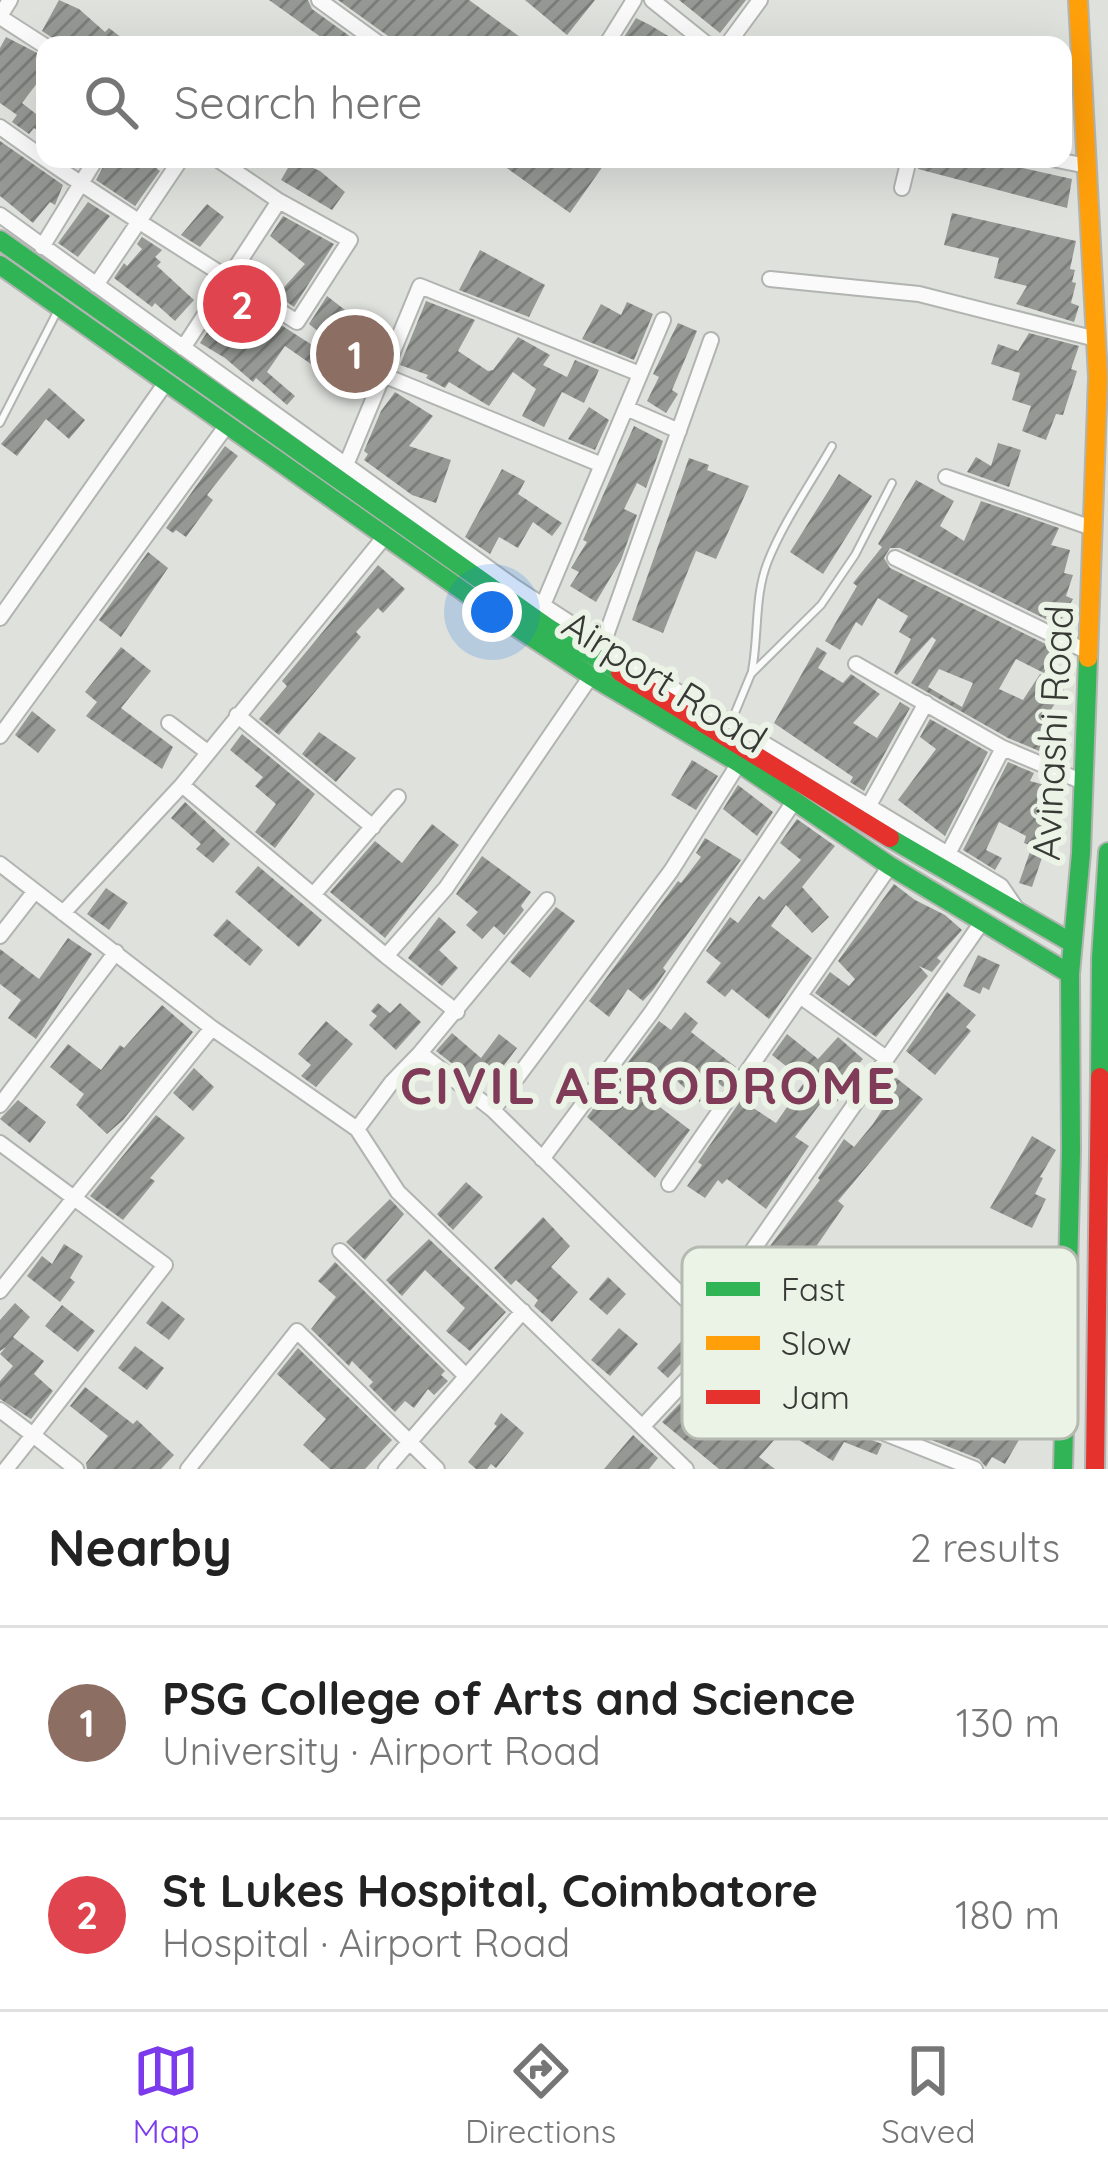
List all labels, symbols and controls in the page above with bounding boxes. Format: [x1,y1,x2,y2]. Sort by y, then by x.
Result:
search box [36,36,1072,168]
icon: search [78,69,144,135]
text: Search here [174,74,422,130]
pin: 2 [203,259,281,349]
pin: 1 [316,309,394,399]
your location [462,582,522,642]
street label: Airport Road [554,599,776,763]
street label: Avinashi Road [1021,604,1083,862]
district label: CIVIL AERODROME [400,1053,898,1117]
legend [682,1247,1078,1439]
text: Fast [781,1268,846,1309]
text: Slow [781,1322,852,1363]
text: Jam [781,1376,850,1417]
text: Nearby [48,1515,232,1579]
text: 2 results [910,1523,1060,1572]
text: PSG College of Arts and Science [162,1670,856,1726]
text: 1 [79,1698,95,1747]
text: 130 m [956,1698,1060,1747]
text: University · Airport Road [162,1726,601,1775]
text: St Lukes Hospital, Coimbatore [162,1862,818,1918]
text: 2 [76,1890,98,1939]
text: 180 m [955,1890,1060,1939]
text: Hospital · Airport Road [162,1918,570,1967]
tab: Map [133,2038,200,2151]
tab: Directions [465,2038,616,2151]
tab: Saved [881,2038,975,2151]

